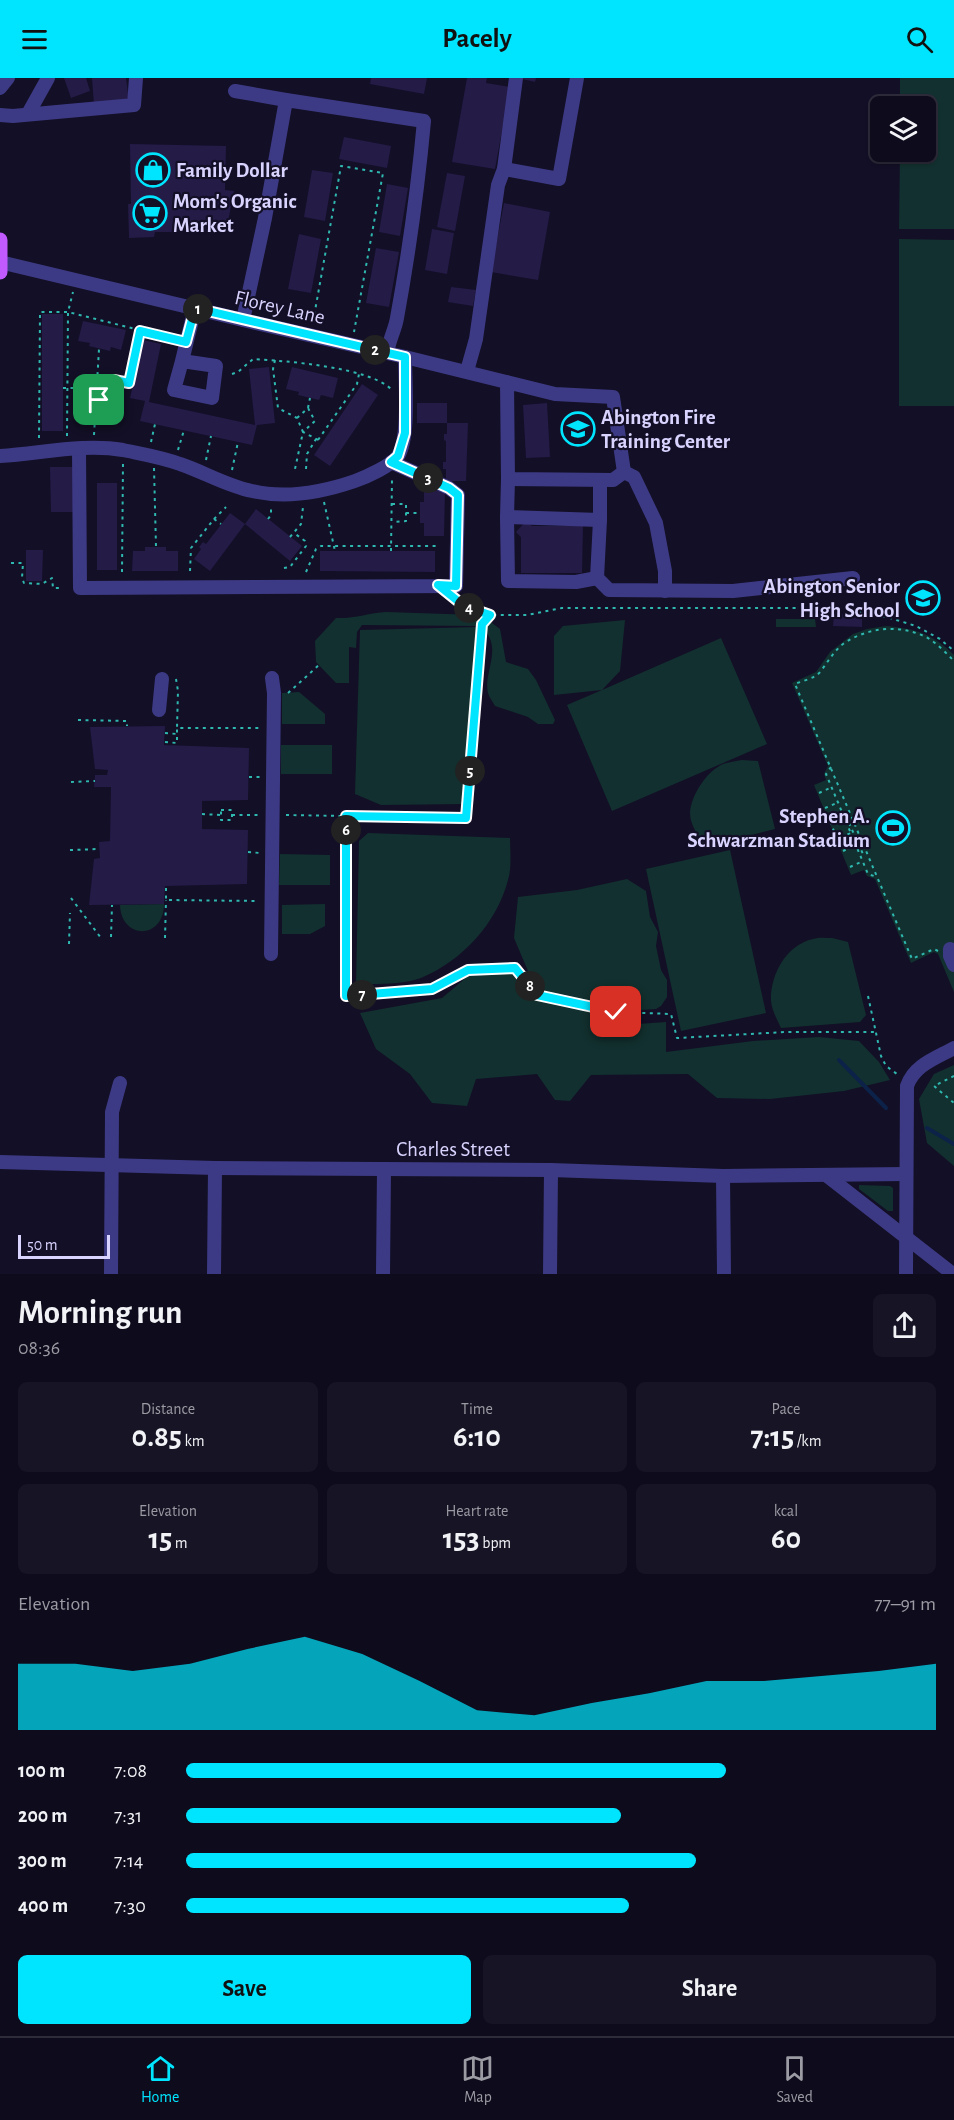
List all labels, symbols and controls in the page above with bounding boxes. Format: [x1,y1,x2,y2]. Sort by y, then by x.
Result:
icon: menu [18,23,51,56]
icon: search [903,23,936,56]
text: Pacely [442,25,512,52]
map controls [870,96,936,162]
button: layers [870,96,936,162]
shop icon: Family Dollar [135,152,171,188]
place label: Family Dollar [176,160,289,181]
place label: Mom's Organic Market [173,191,296,236]
supermarket icon: Mom's Organic Market [132,195,168,231]
street label: Florey Lane [233,287,327,328]
pin: 1 [183,294,213,324]
text: 1 [195,301,201,317]
pin: 2 [360,335,390,365]
text: 2 [371,342,379,358]
pin [73,374,124,425]
icon: arrive [82,383,115,416]
place label: Abington Fire Training Center [601,407,731,452]
school or university icon: Abington Fire Training Center [560,411,596,447]
pin: 3 [413,463,443,493]
text: 3 [425,470,431,486]
place label: Abington Senior High School [763,576,901,621]
school or university icon: Abington Senior High School [905,580,941,616]
pin: 4 [454,593,484,623]
text: 4 [465,600,473,616]
pin: 5 [455,756,485,786]
text: 5 [467,763,473,779]
place label: Stephen A. Schwarzman Stadium [687,806,870,851]
sports icon: Stephen A. Schwarzman Stadium [875,810,911,846]
pin: 6 [331,815,361,845]
text: 6 [342,822,350,838]
pin: 8 [515,971,545,1001]
text: 8 [526,978,534,994]
pin: 7 [347,980,377,1010]
pin [590,986,641,1037]
text: 7 [359,987,365,1003]
icon: check [599,995,632,1028]
street label: Charles Street [396,1139,510,1160]
scale bar [18,1232,110,1260]
text: 50 m [27,1237,58,1253]
button: share [873,1294,936,1357]
text: Morning run [18,1297,182,1330]
text: 08:36 [18,1338,60,1358]
text: Distance [141,1401,195,1417]
text: Time [461,1401,493,1417]
text: Pace [772,1401,800,1417]
text: 0.85 [132,1422,182,1452]
text: 6:10 [453,1422,501,1452]
text: 7:15 [751,1422,794,1452]
text: km [182,1433,205,1449]
text: /km [794,1433,821,1449]
text: Elevation [139,1503,197,1519]
text: Heart rate [446,1503,508,1519]
text: kcal [774,1503,798,1519]
text: 15 [148,1524,172,1554]
text: 153 [443,1524,480,1554]
text: 60 [771,1524,801,1554]
text: m [172,1535,188,1551]
text: bpm [480,1535,511,1551]
text: Elevation [18,1594,90,1614]
text: 77–91 m [874,1594,936,1614]
text: 100 m [18,1761,65,1781]
text: 7:08 [114,1761,147,1781]
text: 200 m [18,1806,67,1826]
text: 7:31 [114,1806,142,1826]
text: 300 m [18,1851,67,1871]
text: 7:14 [114,1851,143,1871]
text: 400 m [18,1896,68,1916]
text: 7:30 [114,1896,146,1916]
button: Save [18,1955,471,2024]
button: Share [483,1955,936,2024]
tab: Home [141,2052,179,2107]
tab: Map [461,2052,494,2107]
tab: Saved [776,2052,813,2107]

